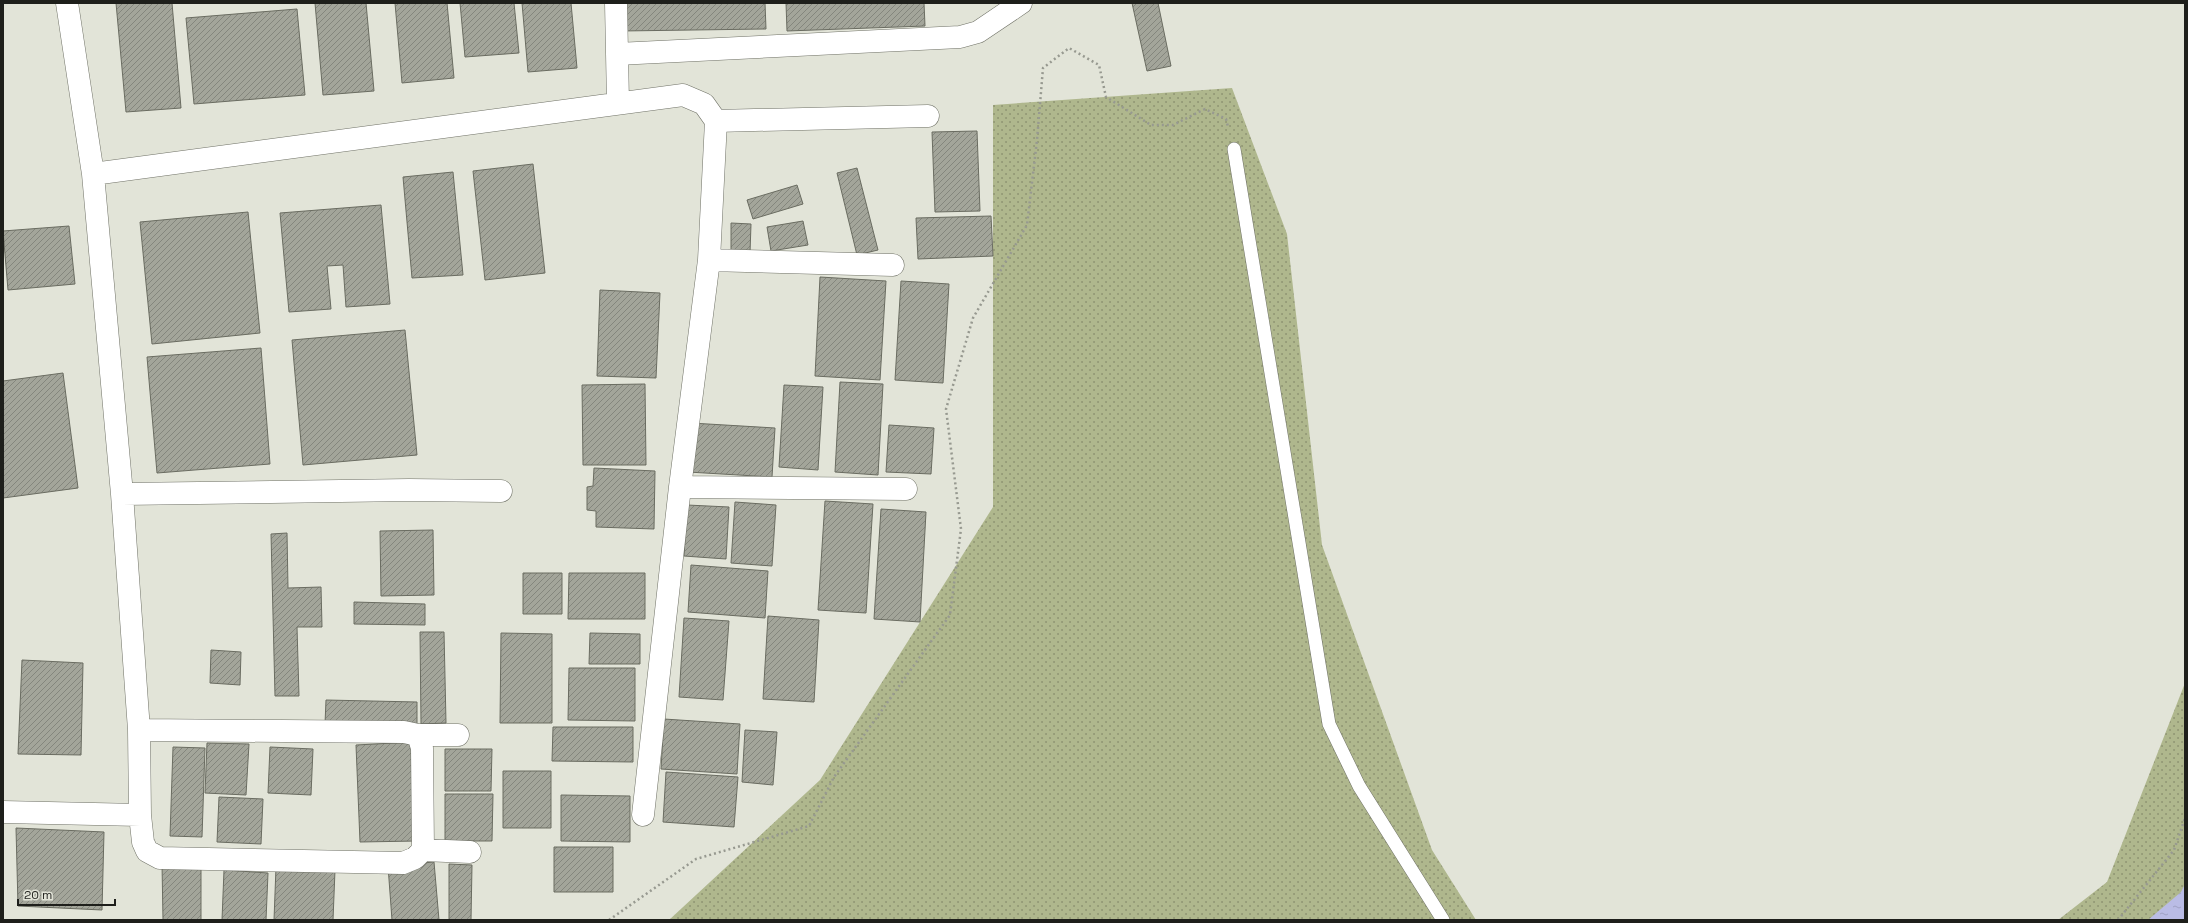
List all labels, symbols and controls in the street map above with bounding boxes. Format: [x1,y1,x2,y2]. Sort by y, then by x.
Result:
scale bar [18,881,115,907]
text: 20 m [24,887,52,903]

